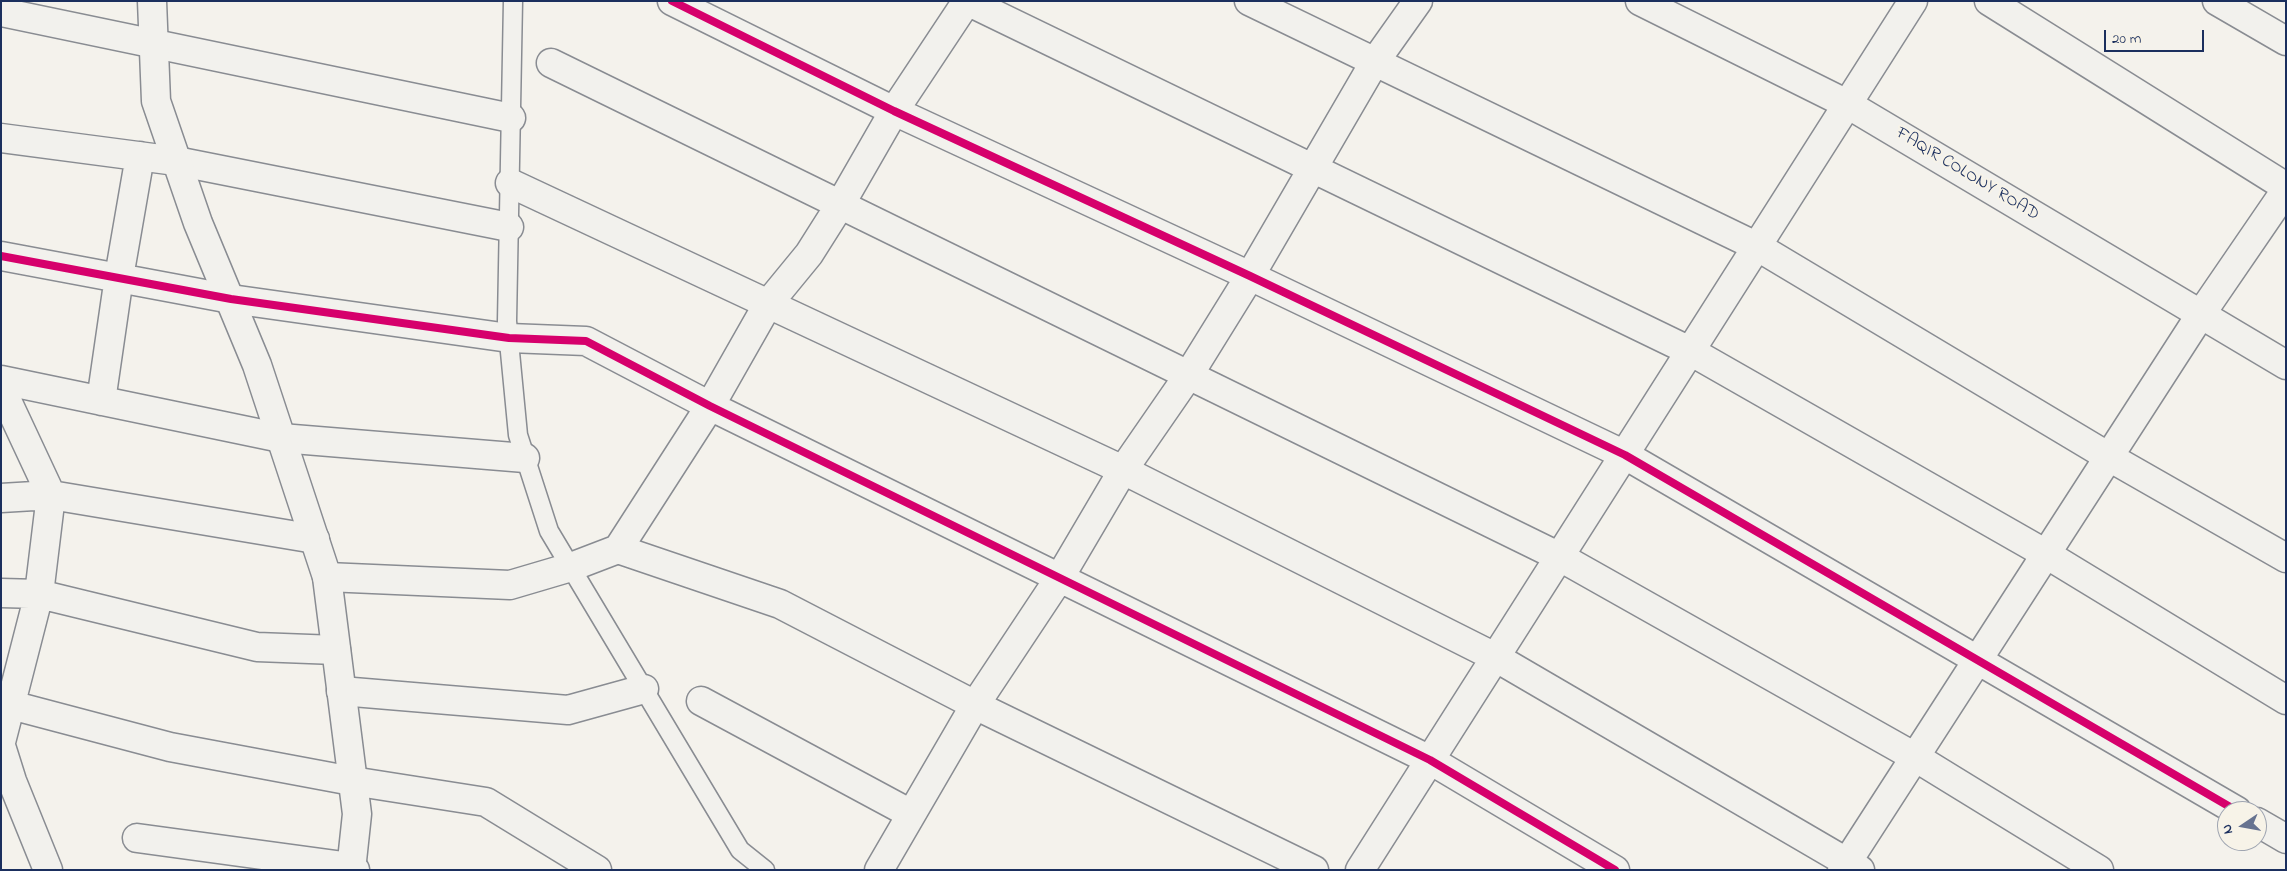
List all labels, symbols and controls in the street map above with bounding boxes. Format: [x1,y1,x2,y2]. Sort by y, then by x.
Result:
scale bar [2107,20,2207,52]
text: 20 m [2112,28,2141,50]
street label: FAQIR COLONY ROAD [1891,124,2043,226]
north arrow [2217,801,2267,851]
text: N [2217,822,2239,836]

